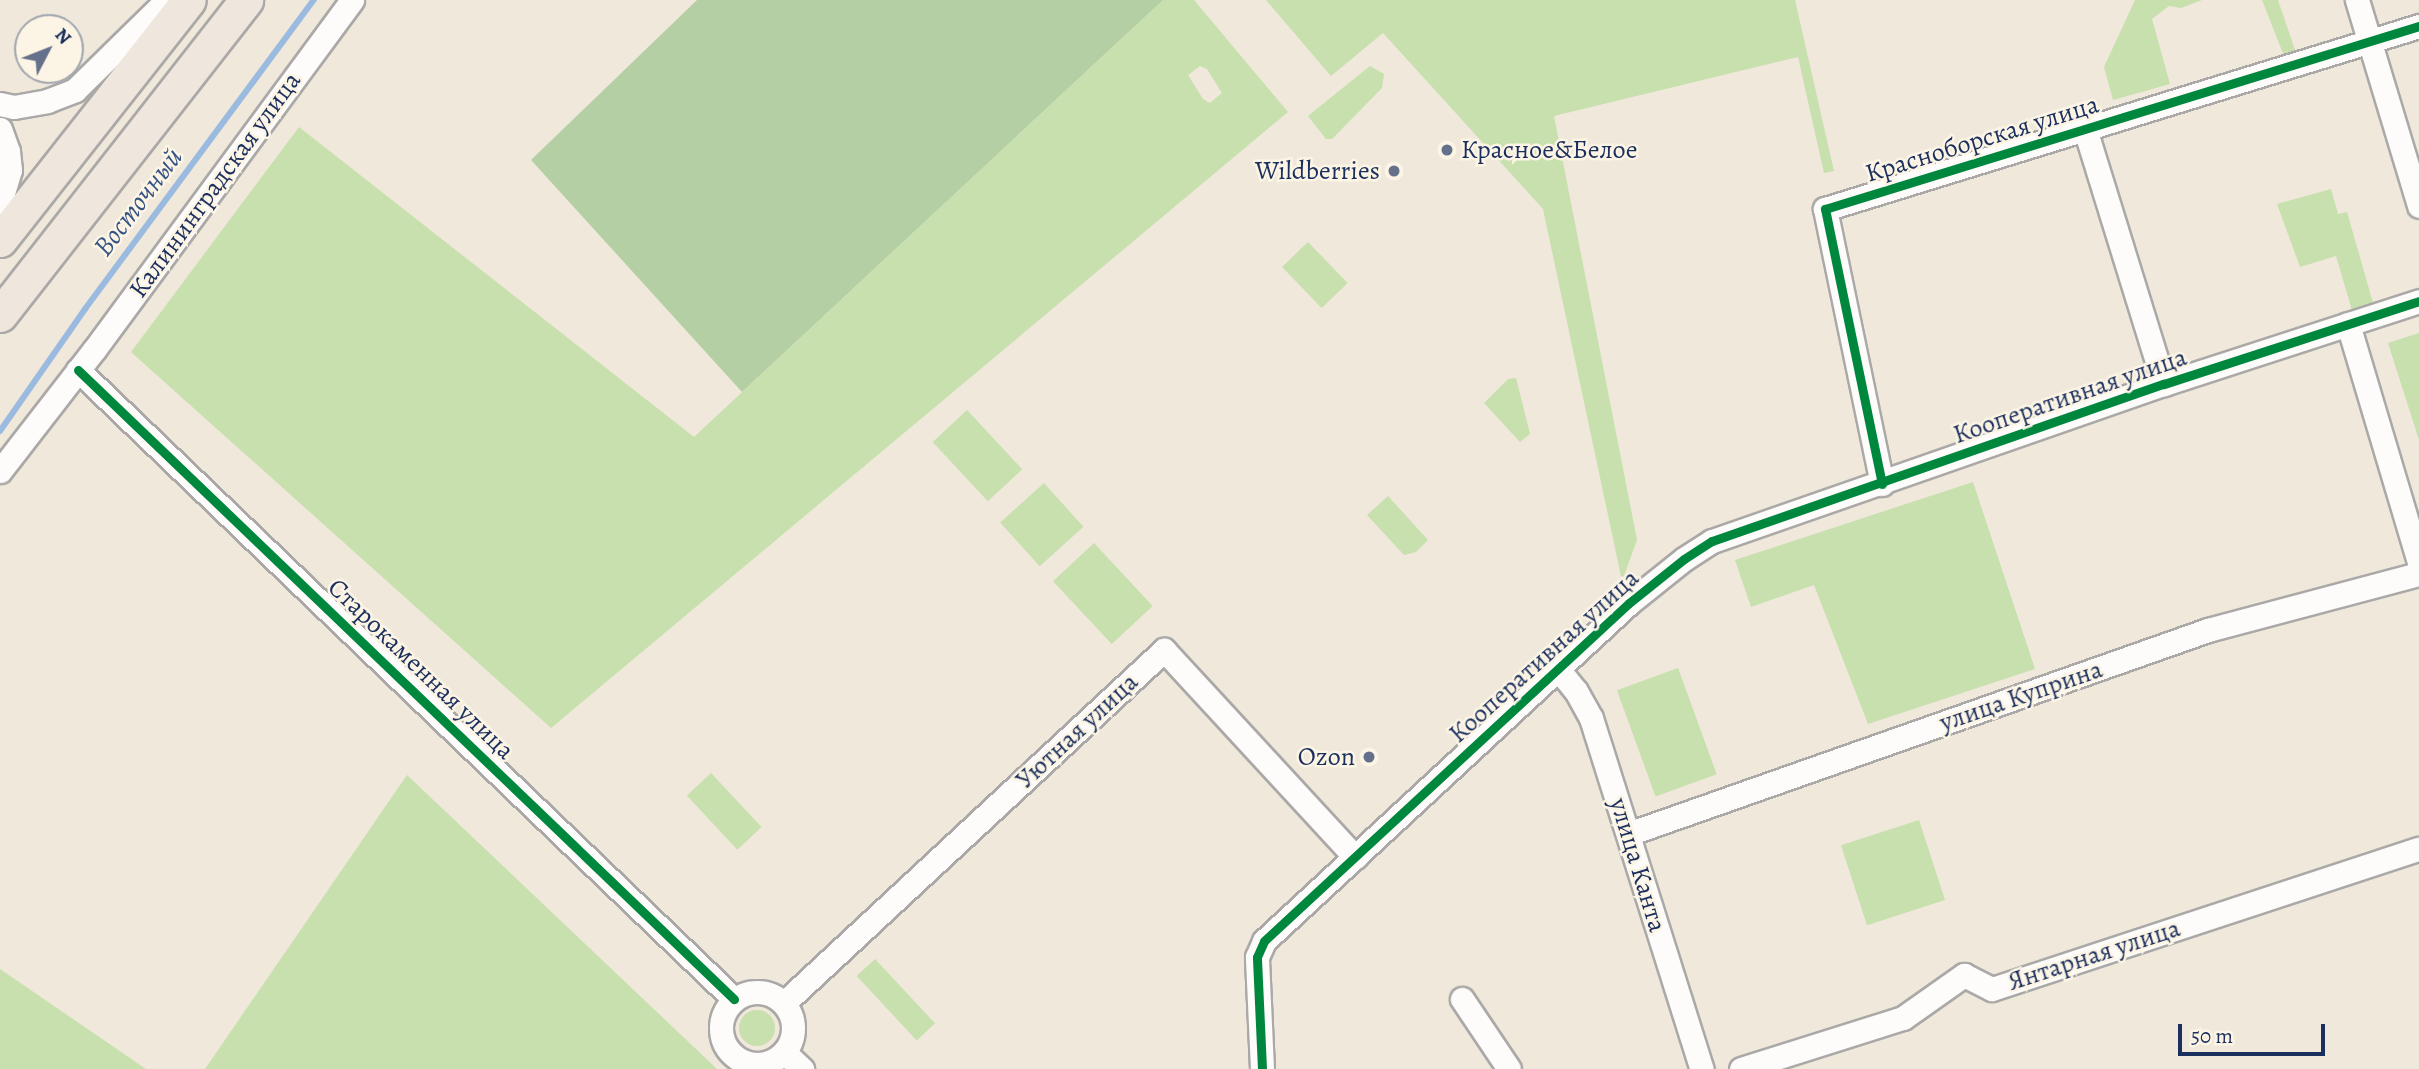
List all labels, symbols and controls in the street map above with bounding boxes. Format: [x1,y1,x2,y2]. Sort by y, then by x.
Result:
north arrow [14,14,84,84]
text: N [49,22,77,50]
street label: Калининградская улица [123,66,307,304]
street label: Красноборская улица [1862,89,2102,189]
place label: Красное&Белое [1461,134,1638,166]
water label: Восточный [86,141,190,263]
marker: Красное&Белое [1439,142,1455,158]
place label: Wildberries [1255,155,1380,187]
marker: Wildberries [1386,163,1402,179]
street label: Кооперативная улица [1949,341,2191,451]
street label: Кооперативная улица [1443,563,1645,749]
street label: Старокаменная улица [321,572,521,766]
street label: улица Куприна [1936,654,2106,738]
street label: Уютная улица [1009,666,1145,796]
place label: Ozon [1298,741,1355,773]
marker: Ozon [1361,749,1377,765]
street label: улица Канта [1603,794,1673,936]
street label: Янтарная улица [2004,912,2184,998]
scale bar [2181,1010,2328,1054]
text: 50 m [2191,1022,2233,1050]

